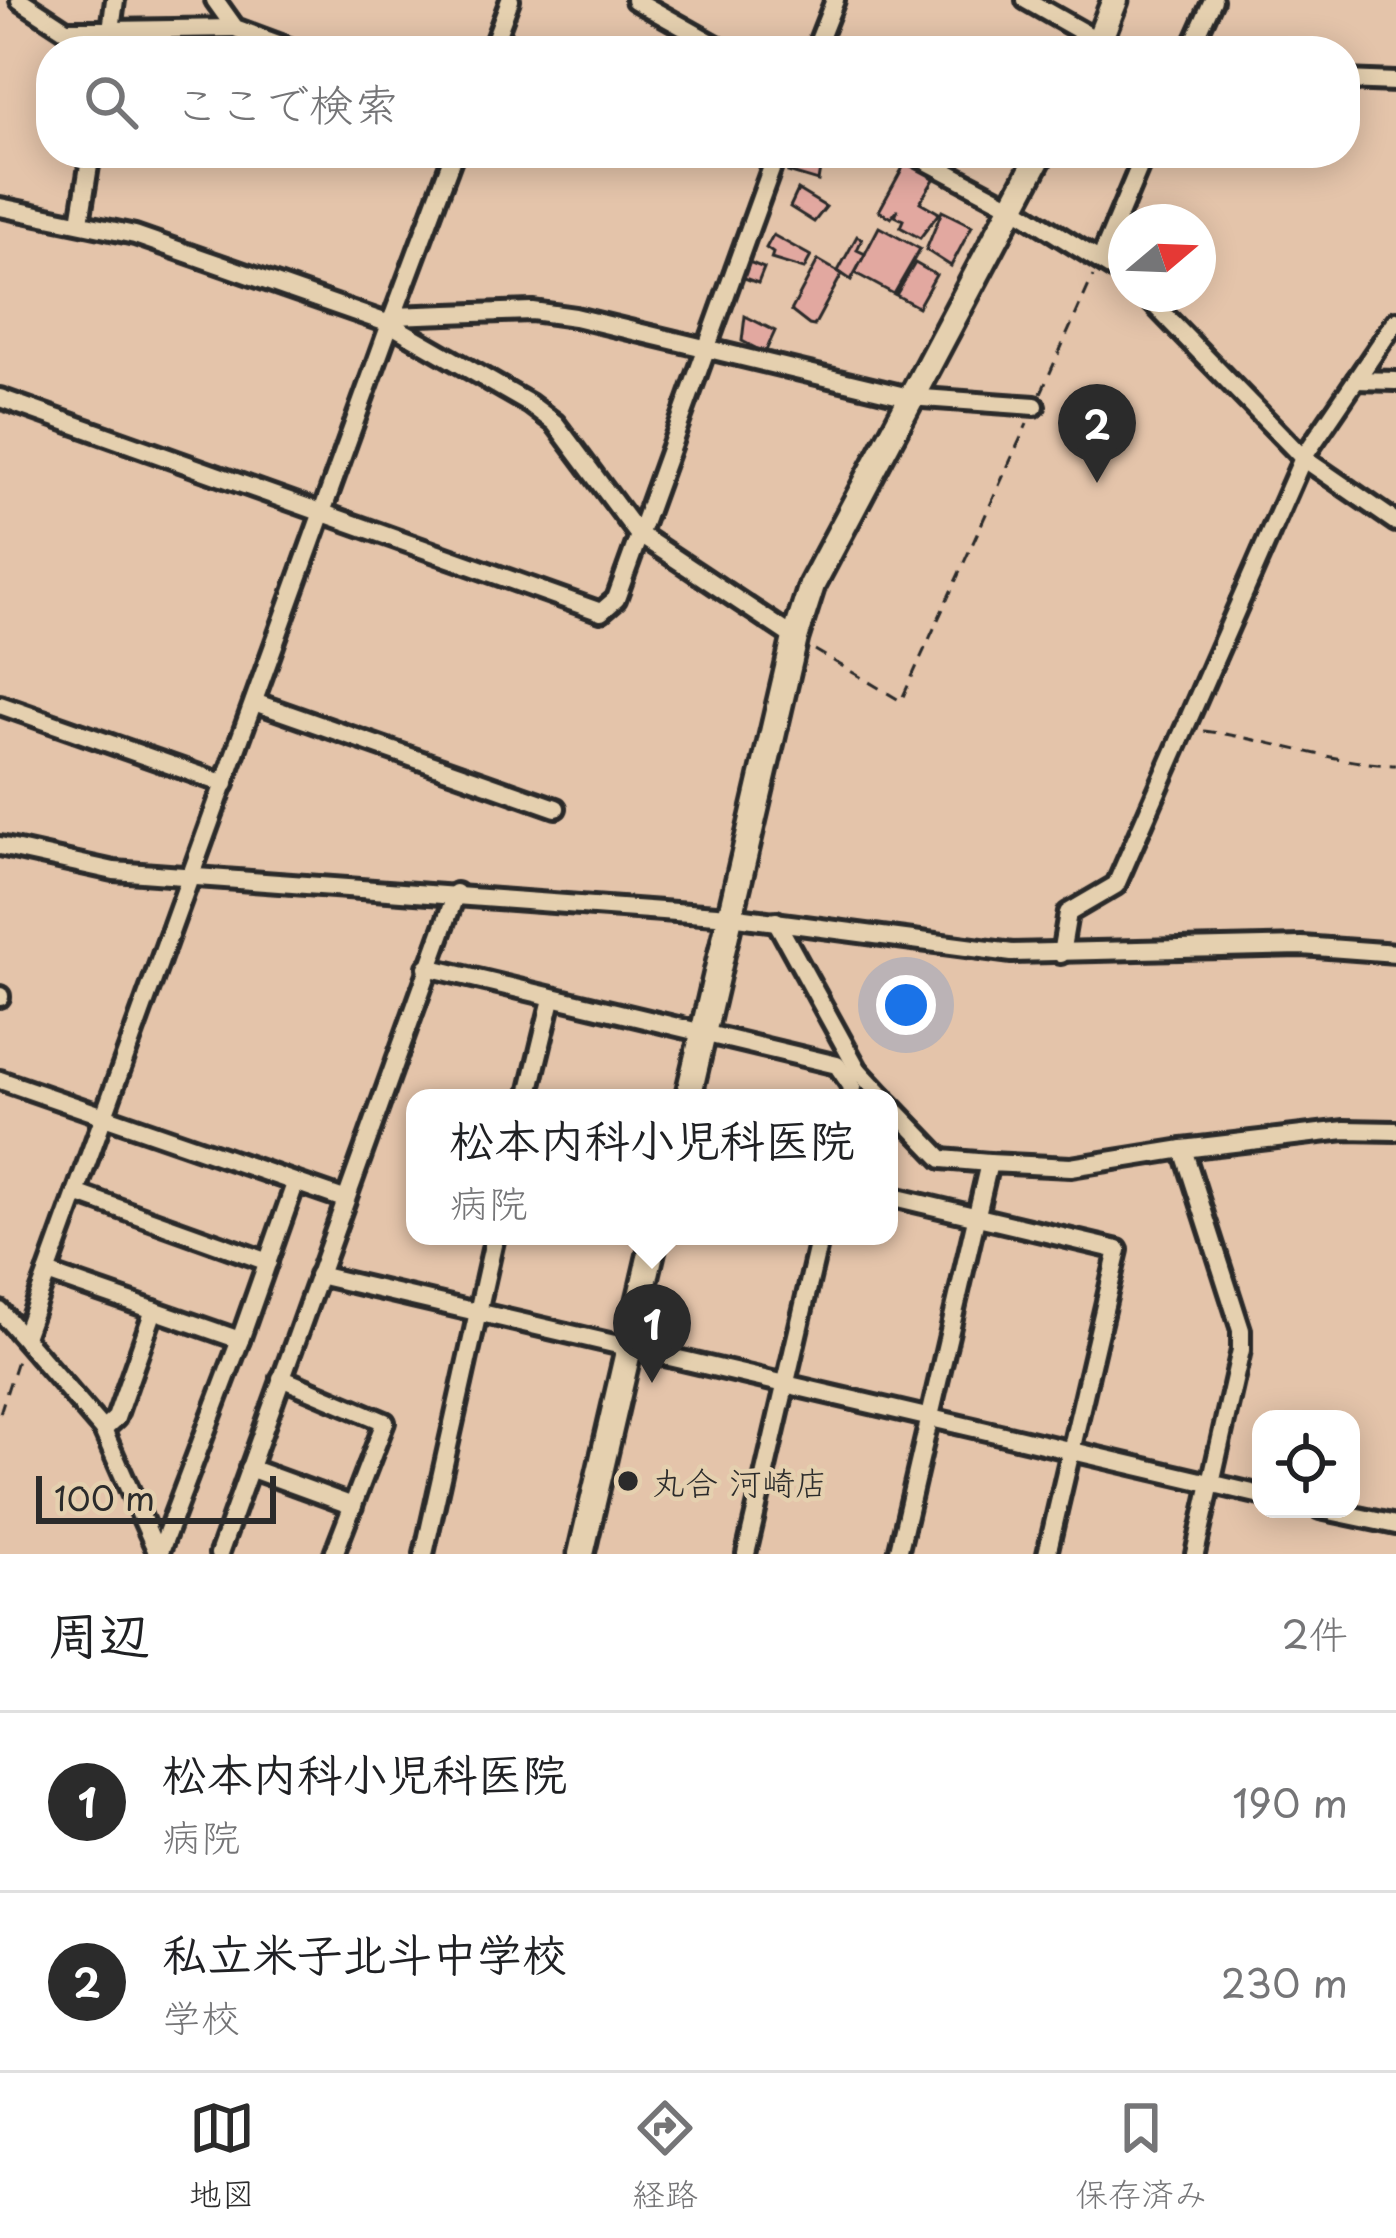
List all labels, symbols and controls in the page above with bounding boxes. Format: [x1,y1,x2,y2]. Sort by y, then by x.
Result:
search box [36,36,1360,168]
text: ここで検索 [174,68,399,136]
icon: search [78,69,144,135]
north arrow [1108,204,1216,312]
pin: 2 [1058,384,1136,483]
your location [876,975,936,1035]
popup [406,1089,898,1245]
text: 松本内科小児科医院 [449,1104,855,1172]
text: 病院 [449,1172,528,1231]
pin: 1 [613,1284,691,1383]
map controls [1252,1410,1360,1518]
button: locate [1252,1410,1360,1518]
place label: 丸合 河崎店 [652,1456,828,1506]
marker: 丸合 河崎店 [615,1468,641,1494]
scale bar [36,1470,276,1523]
text: 100 m [54,1472,155,1522]
text: 周辺 [48,1594,150,1671]
text: 2件 [1281,1603,1348,1662]
text: 松本内科小児科医院 [162,1738,567,1806]
text: 1 [78,1772,96,1831]
text: 190 m [1232,1772,1348,1831]
text: 病院 [162,1806,240,1865]
text: 私立米子北斗中学校 [162,1918,567,1986]
text: 2 [73,1952,101,2011]
text: 230 m [1221,1952,1348,2011]
text: 学校 [162,1986,240,2045]
tab: 地図 [189,2095,255,2217]
tab: 経路 [632,2095,698,2217]
tab: 保存済み [1075,2095,1207,2217]

